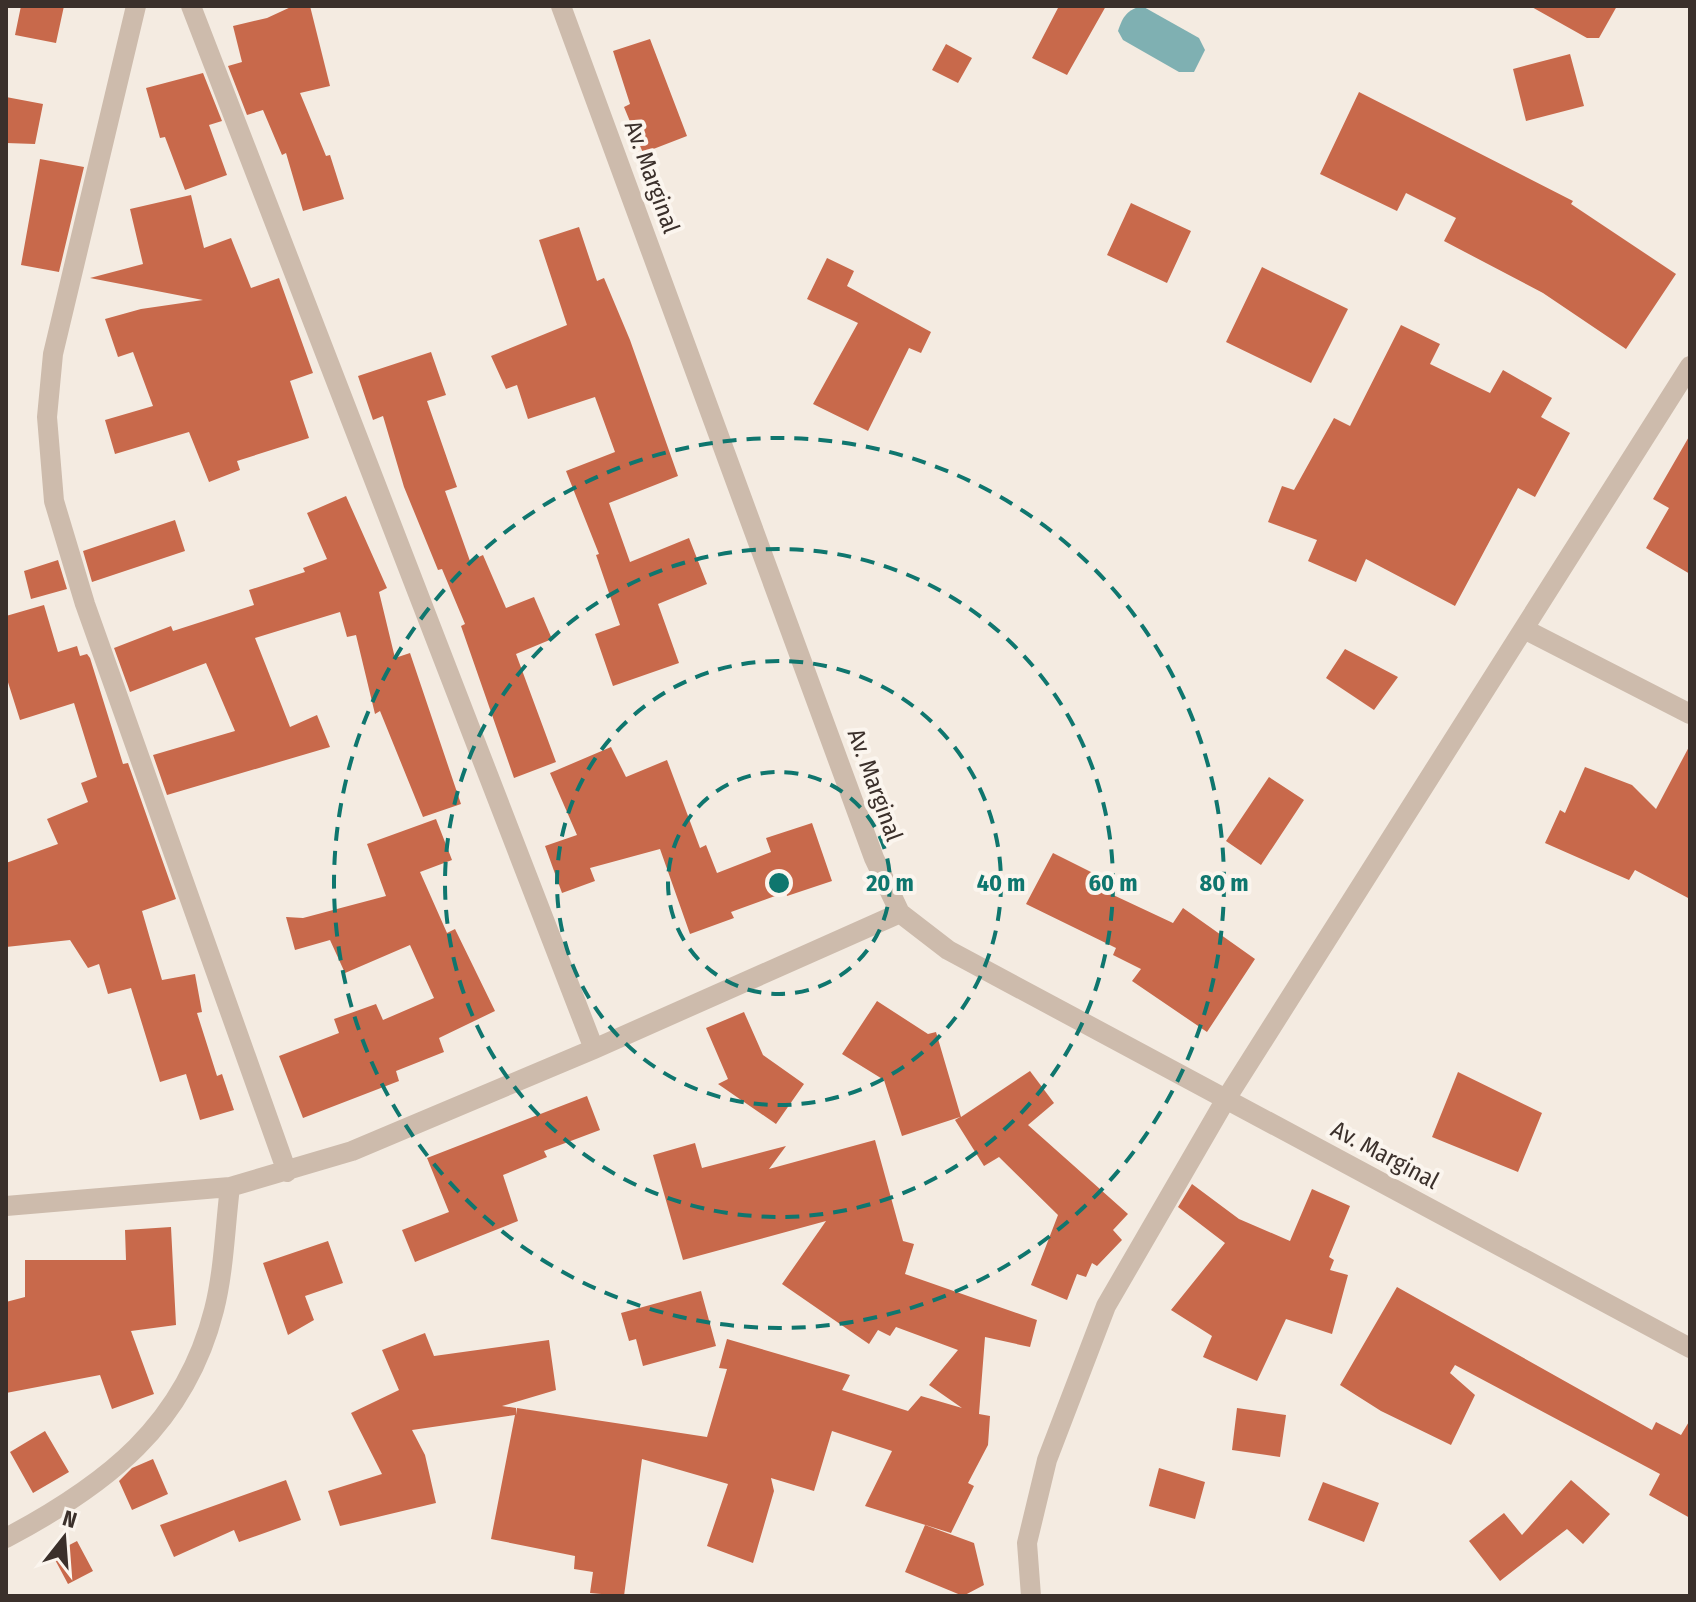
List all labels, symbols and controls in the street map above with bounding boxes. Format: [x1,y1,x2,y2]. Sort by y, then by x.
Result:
street label: Av. Marginal [619,117,685,237]
street label: Av. Marginal [842,725,908,845]
centre of rings [765,869,793,897]
text: 20 m [865,869,914,897]
text: 40 m [977,869,1025,897]
text: 60 m [1089,869,1137,897]
text: 80 m [1199,869,1249,897]
street label: Av. Marginal [1326,1115,1444,1195]
north arrow [24,1498,104,1578]
text: N [59,1505,80,1534]

